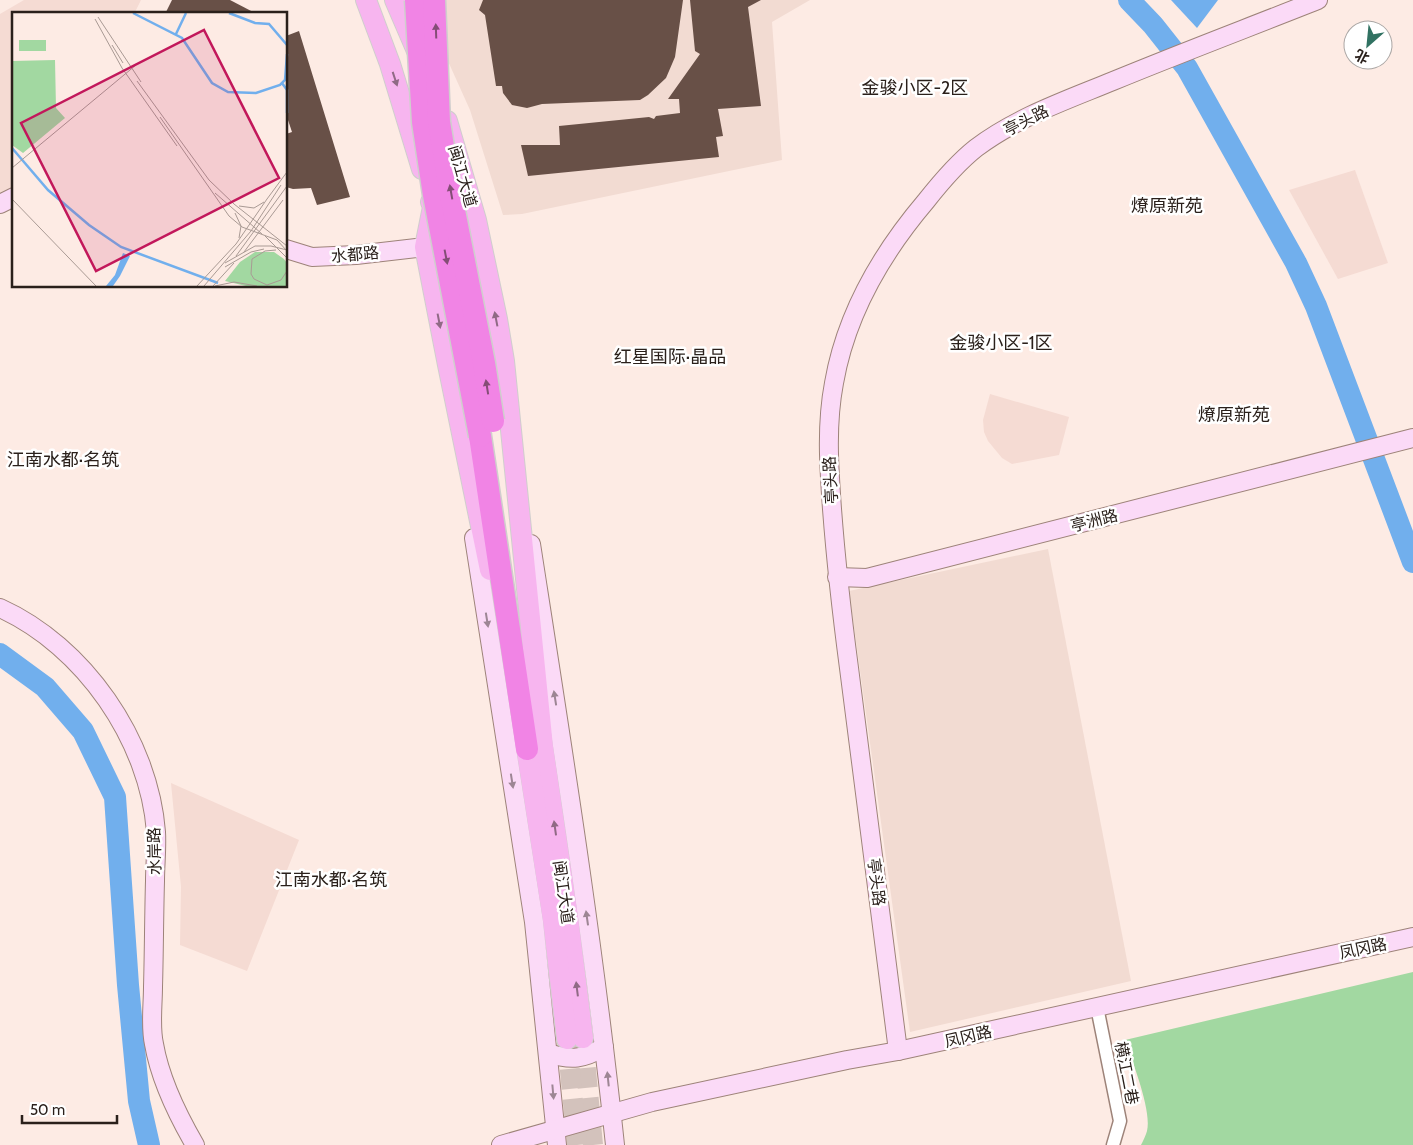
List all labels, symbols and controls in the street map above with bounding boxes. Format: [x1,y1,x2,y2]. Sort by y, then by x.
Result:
inset map [12,12,288,288]
north arrow [1343,20,1393,70]
one-way arrow [431,23,439,39]
text: 北 [1352,45,1372,68]
one-way arrow [391,71,399,86]
district label: 金骏小区-2区 [862,77,968,99]
street label: 亭头路 [1001,101,1052,140]
street label: 闽江大道 [445,143,480,210]
one-way arrow [447,184,455,200]
district label: 燎原新苑 [1131,195,1203,217]
street label: 水都路 [330,243,380,266]
one-way arrow [442,249,450,264]
one-way arrow [492,310,500,326]
one-way arrow [436,314,444,330]
district label: 金骏小区-1区 [949,332,1053,354]
district label: 红星国际·晶品 [614,346,726,368]
one-way arrow [483,378,491,394]
district label: 燎原新苑 [1198,404,1270,426]
district label: 江南水都·名筑 [7,449,119,471]
street label: 亭头路 [820,456,841,504]
street label: 亭洲路 [1069,505,1120,536]
one-way arrow [484,613,492,629]
one-way arrow [550,690,558,706]
one-way arrow [508,773,516,789]
one-way arrow [550,820,558,836]
street label: 水岸路 [145,827,164,875]
street label: 亭头路 [864,857,889,907]
street label: 闽江大道 [550,859,577,925]
district label: 江南水都·名筑 [275,869,387,891]
one-way arrow [583,910,591,926]
street label: 凤冈路 [1338,934,1389,963]
one-way arrow [573,981,581,997]
street label: 凤冈路 [943,1022,994,1051]
street label: 横江二巷 [1111,1040,1142,1106]
one-way arrow [604,1071,612,1087]
one-way arrow [549,1084,557,1100]
scale bar [22,1092,118,1124]
text: 50 m [30,1101,65,1119]

